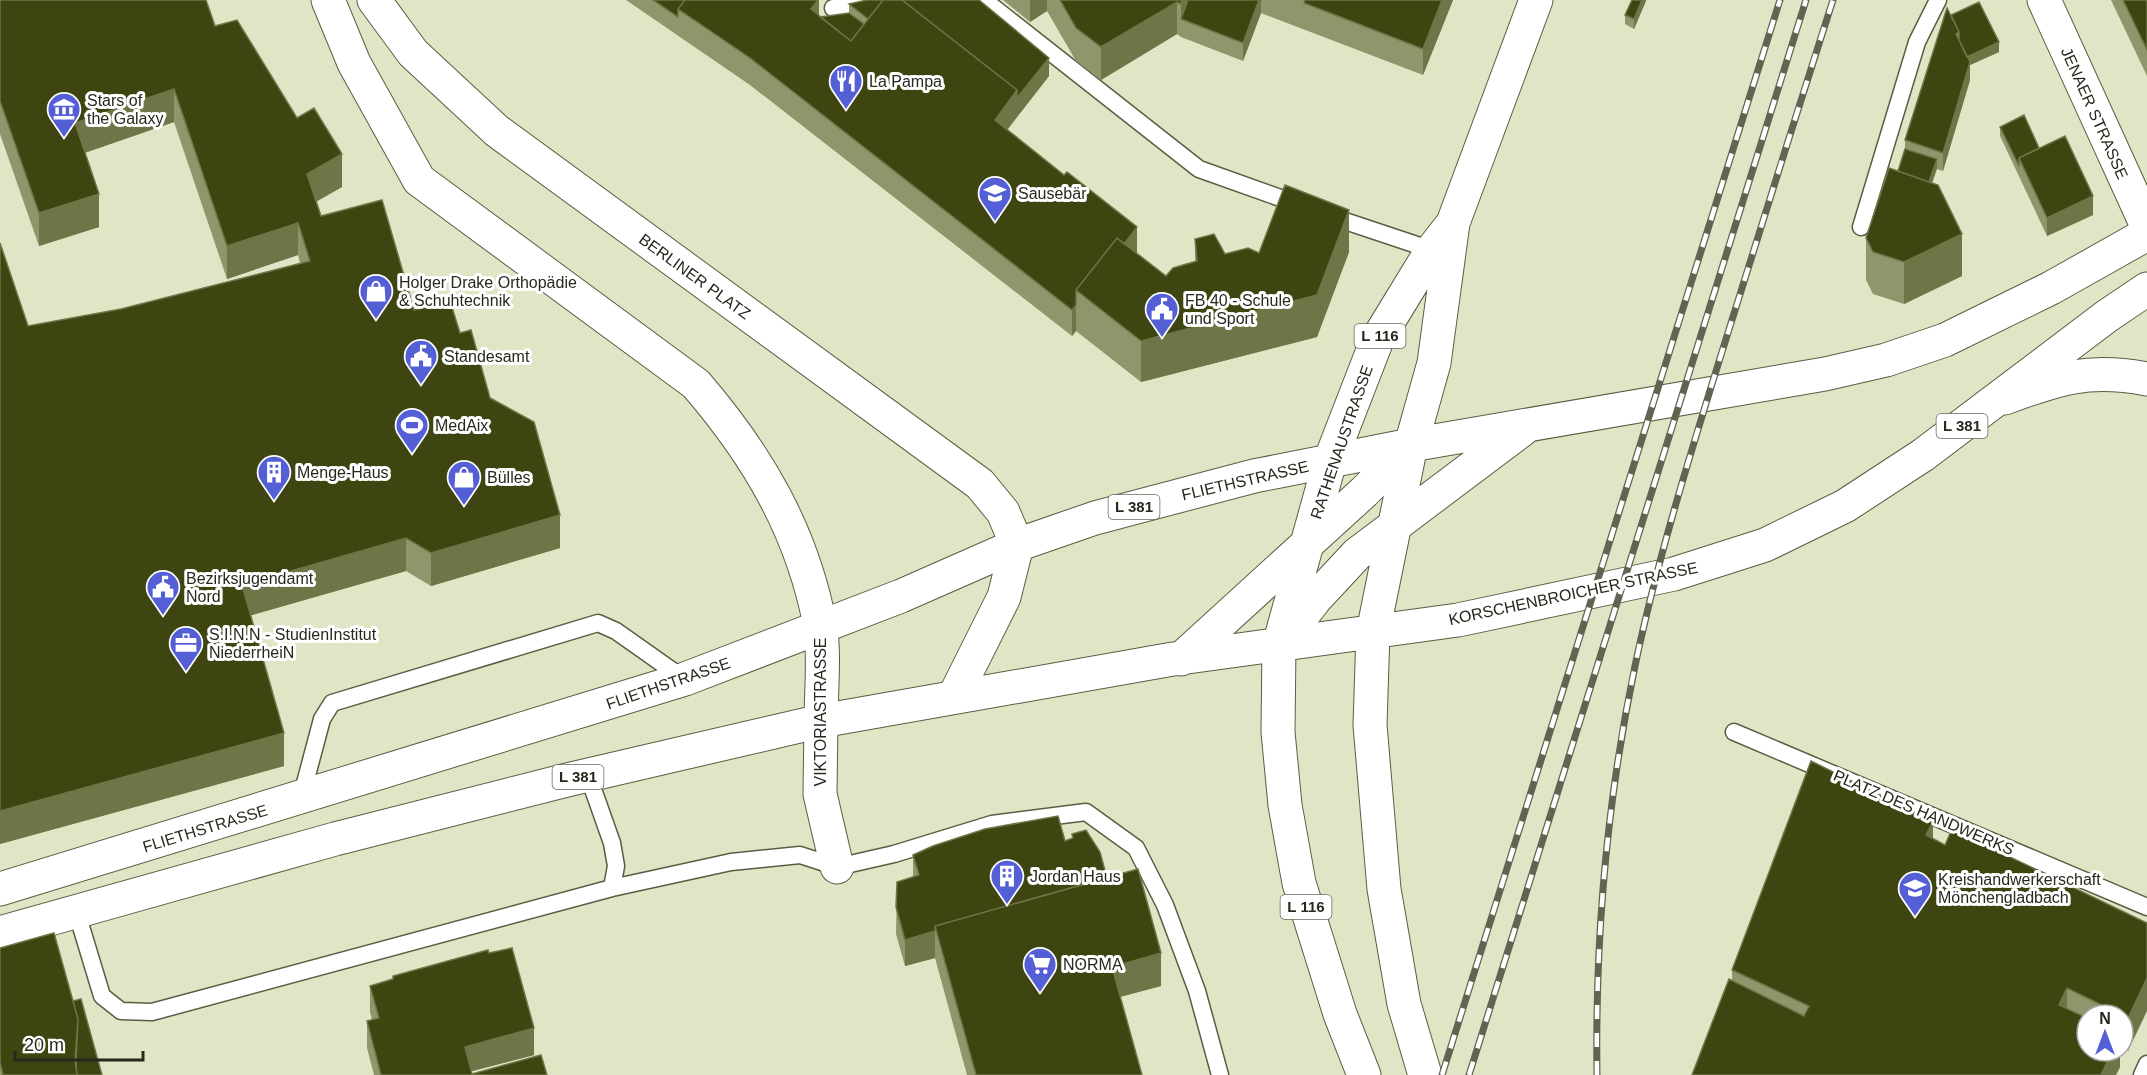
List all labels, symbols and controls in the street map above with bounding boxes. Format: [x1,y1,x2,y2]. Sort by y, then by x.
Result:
street label: JENAER STRASSE [2058,45,2131,182]
restaurant icon: La Pampa [828,63,864,110]
place label: La Pampa [869,73,942,90]
museum icon: Stars of the Galaxy [46,91,82,138]
place label: Stars of the Galaxy [87,92,163,127]
school or university icon: Sausebär [977,175,1013,222]
place label: Sausebär [1018,185,1087,202]
street label: BERLINER PLATZ [636,230,754,323]
shop icon: Holger Drake Orthopädie & Schuhtechnik [358,273,394,320]
place label: Holger Drake Orthopädie & Schuhtechnik [399,274,577,309]
public building icon: FB 40 - Schule und Sport [1144,291,1180,338]
place label: FB 40 - Schule und Sport [1185,292,1291,327]
road number: L 116 [1354,324,1406,348]
public building icon: Standesamt [403,338,439,385]
place label: Standesamt [444,348,530,365]
street label: RATHENAUSTRASSE [1307,363,1376,521]
sports icon: MedAix [394,407,430,454]
road number: L 381 [1936,414,1988,438]
place label: MedAix [435,417,488,434]
building icon: Menge-Haus [256,454,292,501]
street label: FLIETHSTRASSE [1180,458,1310,503]
shop icon: Bülles [446,459,482,506]
place label: Menge-Haus [297,464,389,481]
place label: Bülles [487,469,531,486]
road number: L 381 [1108,495,1160,519]
street label: KORSCHENBROICHER STRASSE [1447,559,1699,628]
public building icon: Bezirksjugendamt Nord [145,569,181,616]
place label: Bezirksjugendamt Nord [186,570,314,605]
office icon: S.I.N.N - StudienInstitut NiederrheiN [168,625,204,672]
place label: S.I.N.N - StudienInstitut NiederrheiN [209,626,377,661]
street label: VIKTORIASTRASSE [812,637,829,787]
street label: FLIETHSTRASSE [604,654,732,713]
road number: L 381 [552,765,604,789]
street label: PLATZ DES HANDWERKS [1831,767,2017,858]
street label: FLIETHSTRASSE [141,801,270,856]
building icon: Jordan Haus [989,858,1025,905]
place label: Jordan Haus [1030,868,1121,885]
school or university icon: Kreishandwerkerschaft Mönchengladbach [1897,870,1933,917]
place label: Kreishandwerkerschaft Mönchengladbach [1938,871,2101,906]
road number: L 116 [1280,895,1332,919]
supermarket icon: NORMA [1022,946,1058,993]
place label: NORMA [1063,956,1123,973]
north arrow [2075,1003,2135,1063]
text: N [2099,1010,2111,1027]
scale bar [15,1024,142,1062]
text: 20 m [24,1035,64,1055]

